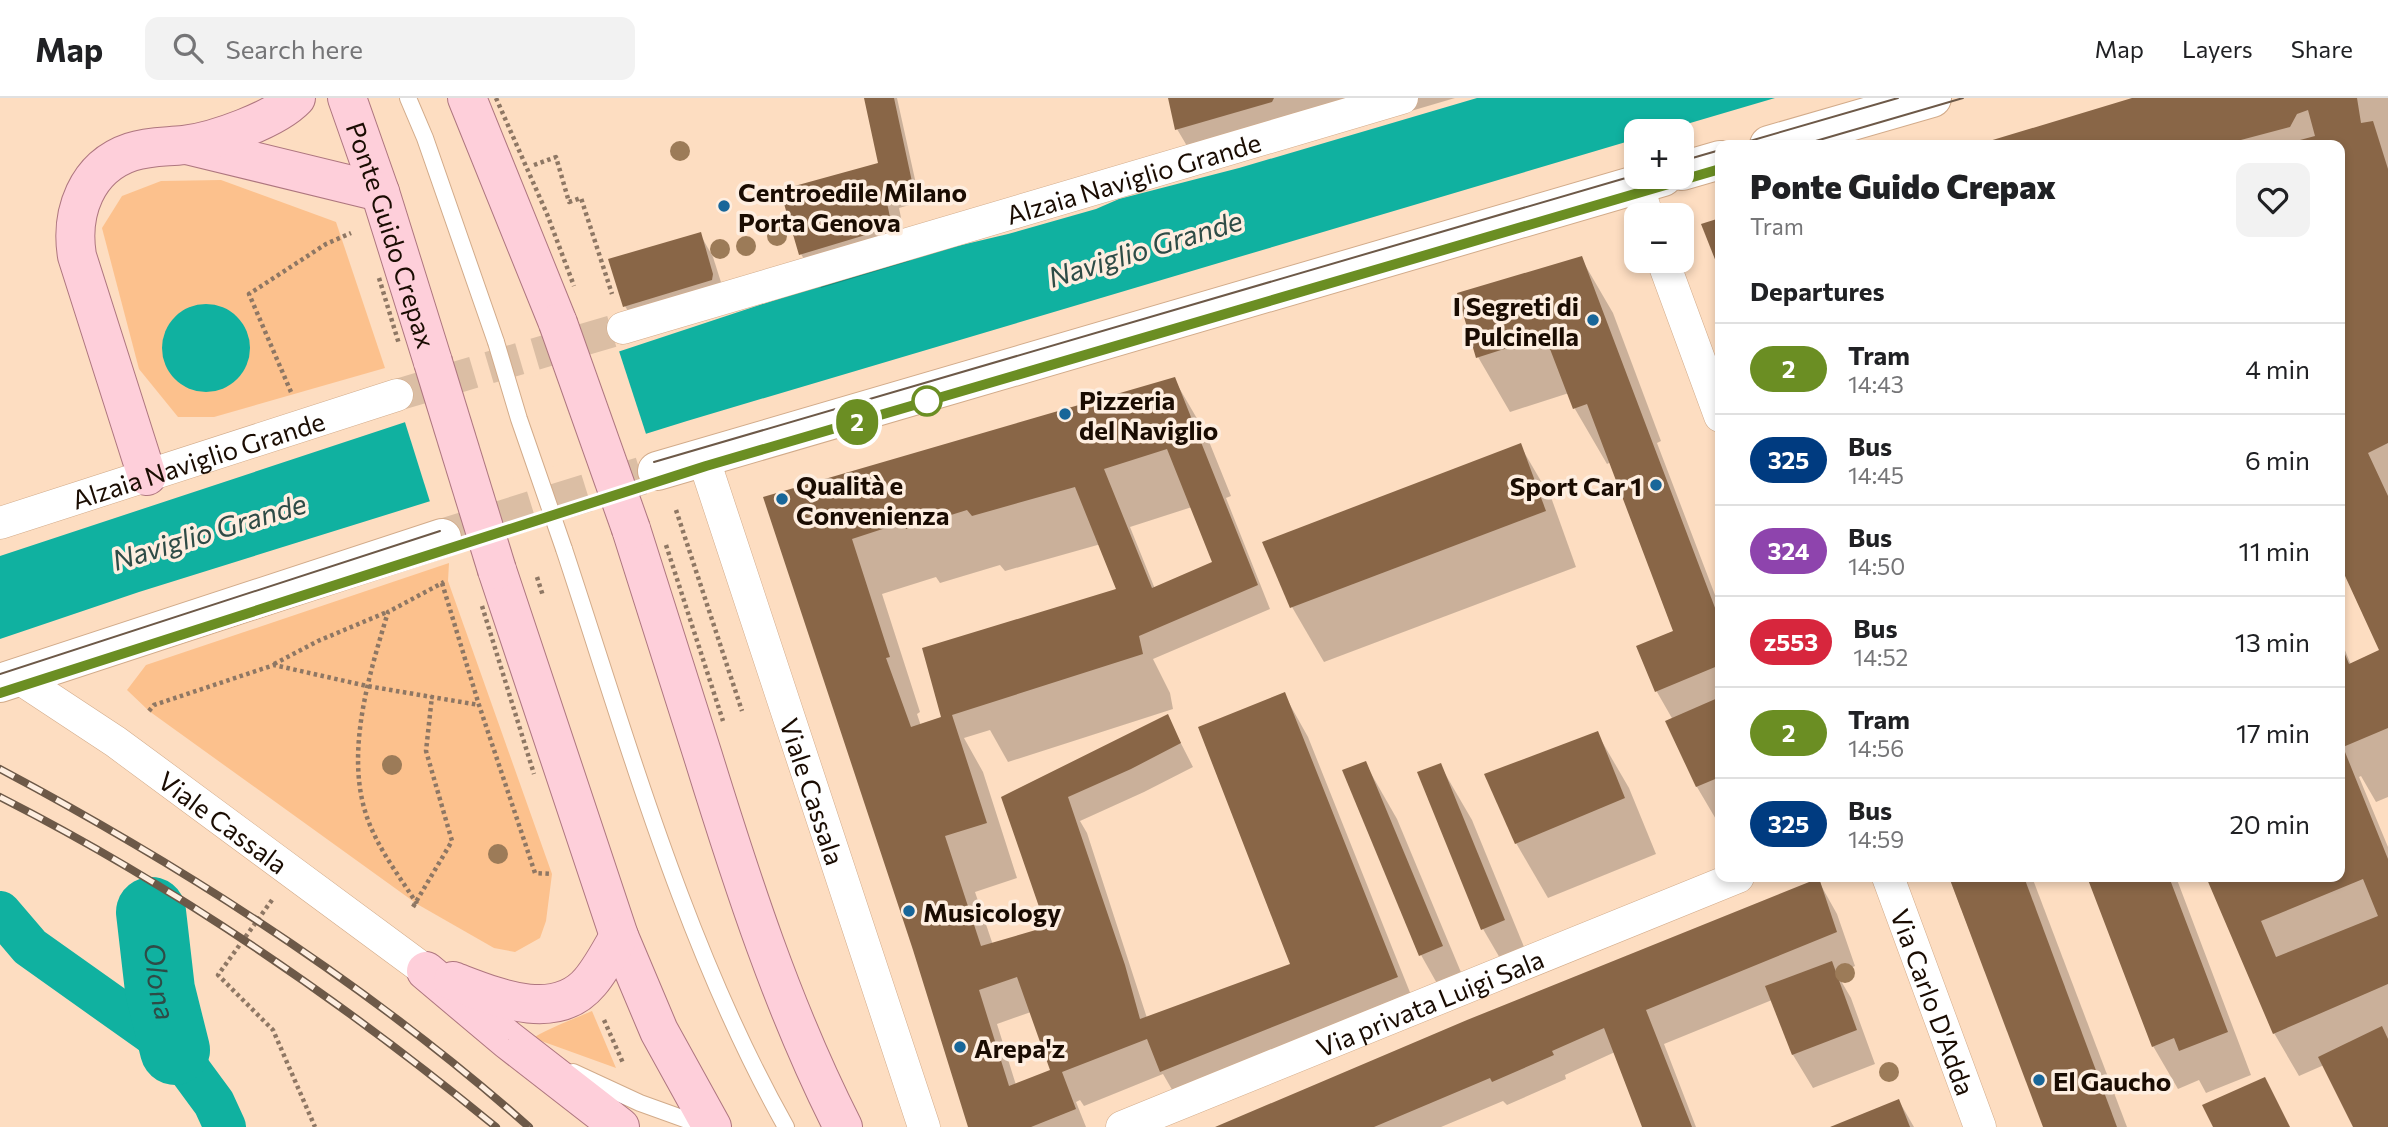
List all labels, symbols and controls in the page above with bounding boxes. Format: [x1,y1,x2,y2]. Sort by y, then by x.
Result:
search box [145,17,635,80]
text: Map [35,28,103,69]
icon: search [169,29,207,67]
text: Search here [225,33,363,64]
text: Map [2095,34,2144,63]
text: Layers [2182,34,2253,63]
text: Share [2291,34,2353,63]
street label: Ponte Guido Crepax [341,118,443,352]
map controls [1624,119,1694,273]
button: + [1624,119,1694,189]
street label: Alzaia Naviglio Grande [1002,125,1264,230]
button: heart [2236,163,2310,237]
text: Ponte Guido Crepax [1750,165,2056,206]
place label: Centroedile Milano Porta Genova [738,176,967,237]
marker: Centroedile Milano Porta Genova [716,198,732,214]
water label: Naviglio Grande [1044,202,1246,294]
button: − [1624,203,1694,273]
text: Tram [1750,212,1804,240]
text: Departures [1750,275,1885,306]
place label: I Segreti di Pulcinella [1453,290,1579,351]
marker: I Segreti di Pulcinella [1585,312,1601,328]
text: Tram [1848,339,1910,370]
text: 4 min [2245,353,2310,384]
text: 2 [1782,354,1795,383]
text: 14:43 [1848,370,1904,398]
place label: Pizzeria del Naviglio [1079,384,1218,445]
unlabelled marker [912,386,942,416]
line badge: 2 [834,399,880,445]
street label: Alzaia Naviglio Grande [68,404,328,514]
marker: Pizzeria del Naviglio [1057,406,1073,422]
text: 2 [850,407,864,436]
text: Bus [1848,430,1892,461]
text: 6 min [2245,444,2310,475]
text: 325 [1768,445,1809,474]
text: 14:45 [1848,461,1904,489]
place label: Qualità e Convenienza [796,469,949,530]
place label: Sport Car 1 [1510,470,1642,501]
marker: Sport Car 1 [1648,477,1664,493]
water label: Naviglio Grande [108,485,310,577]
marker: Qualità e Convenienza [774,491,790,507]
text: Bus [1848,521,1892,552]
text: 11 min [2239,535,2310,566]
text: 324 [1768,536,1809,565]
text: 14:50 [1848,552,1905,580]
text: Bus [1853,612,1898,643]
text: 13 min [2235,626,2310,657]
text: z553 [1764,627,1818,656]
text: 14:52 [1853,643,1908,671]
text: Tram [1848,703,1910,734]
street label: Viale Cassala [775,714,852,868]
text: 17 min [2236,717,2310,748]
text: 2 [1782,718,1795,747]
text: 14:56 [1848,734,1904,762]
street label: Viale Cassala [153,764,294,879]
text: Bus [1848,794,1892,825]
text: 20 min [2229,808,2310,839]
text: 325 [1768,809,1809,838]
text: 14:59 [1848,825,1904,853]
place label: Musicology [923,896,1061,927]
marker: Musicology [901,903,917,919]
street label: Via Carlo D'Adda [1886,904,1982,1099]
water label: Olona [138,941,184,1023]
street label: Via privata Luigi Sala [1311,942,1548,1062]
place label: Arepa'z [974,1032,1065,1063]
marker: Arepa'z [952,1039,968,1055]
place label: El Gaucho [2053,1065,2171,1096]
marker: El Gaucho [2031,1072,2047,1088]

